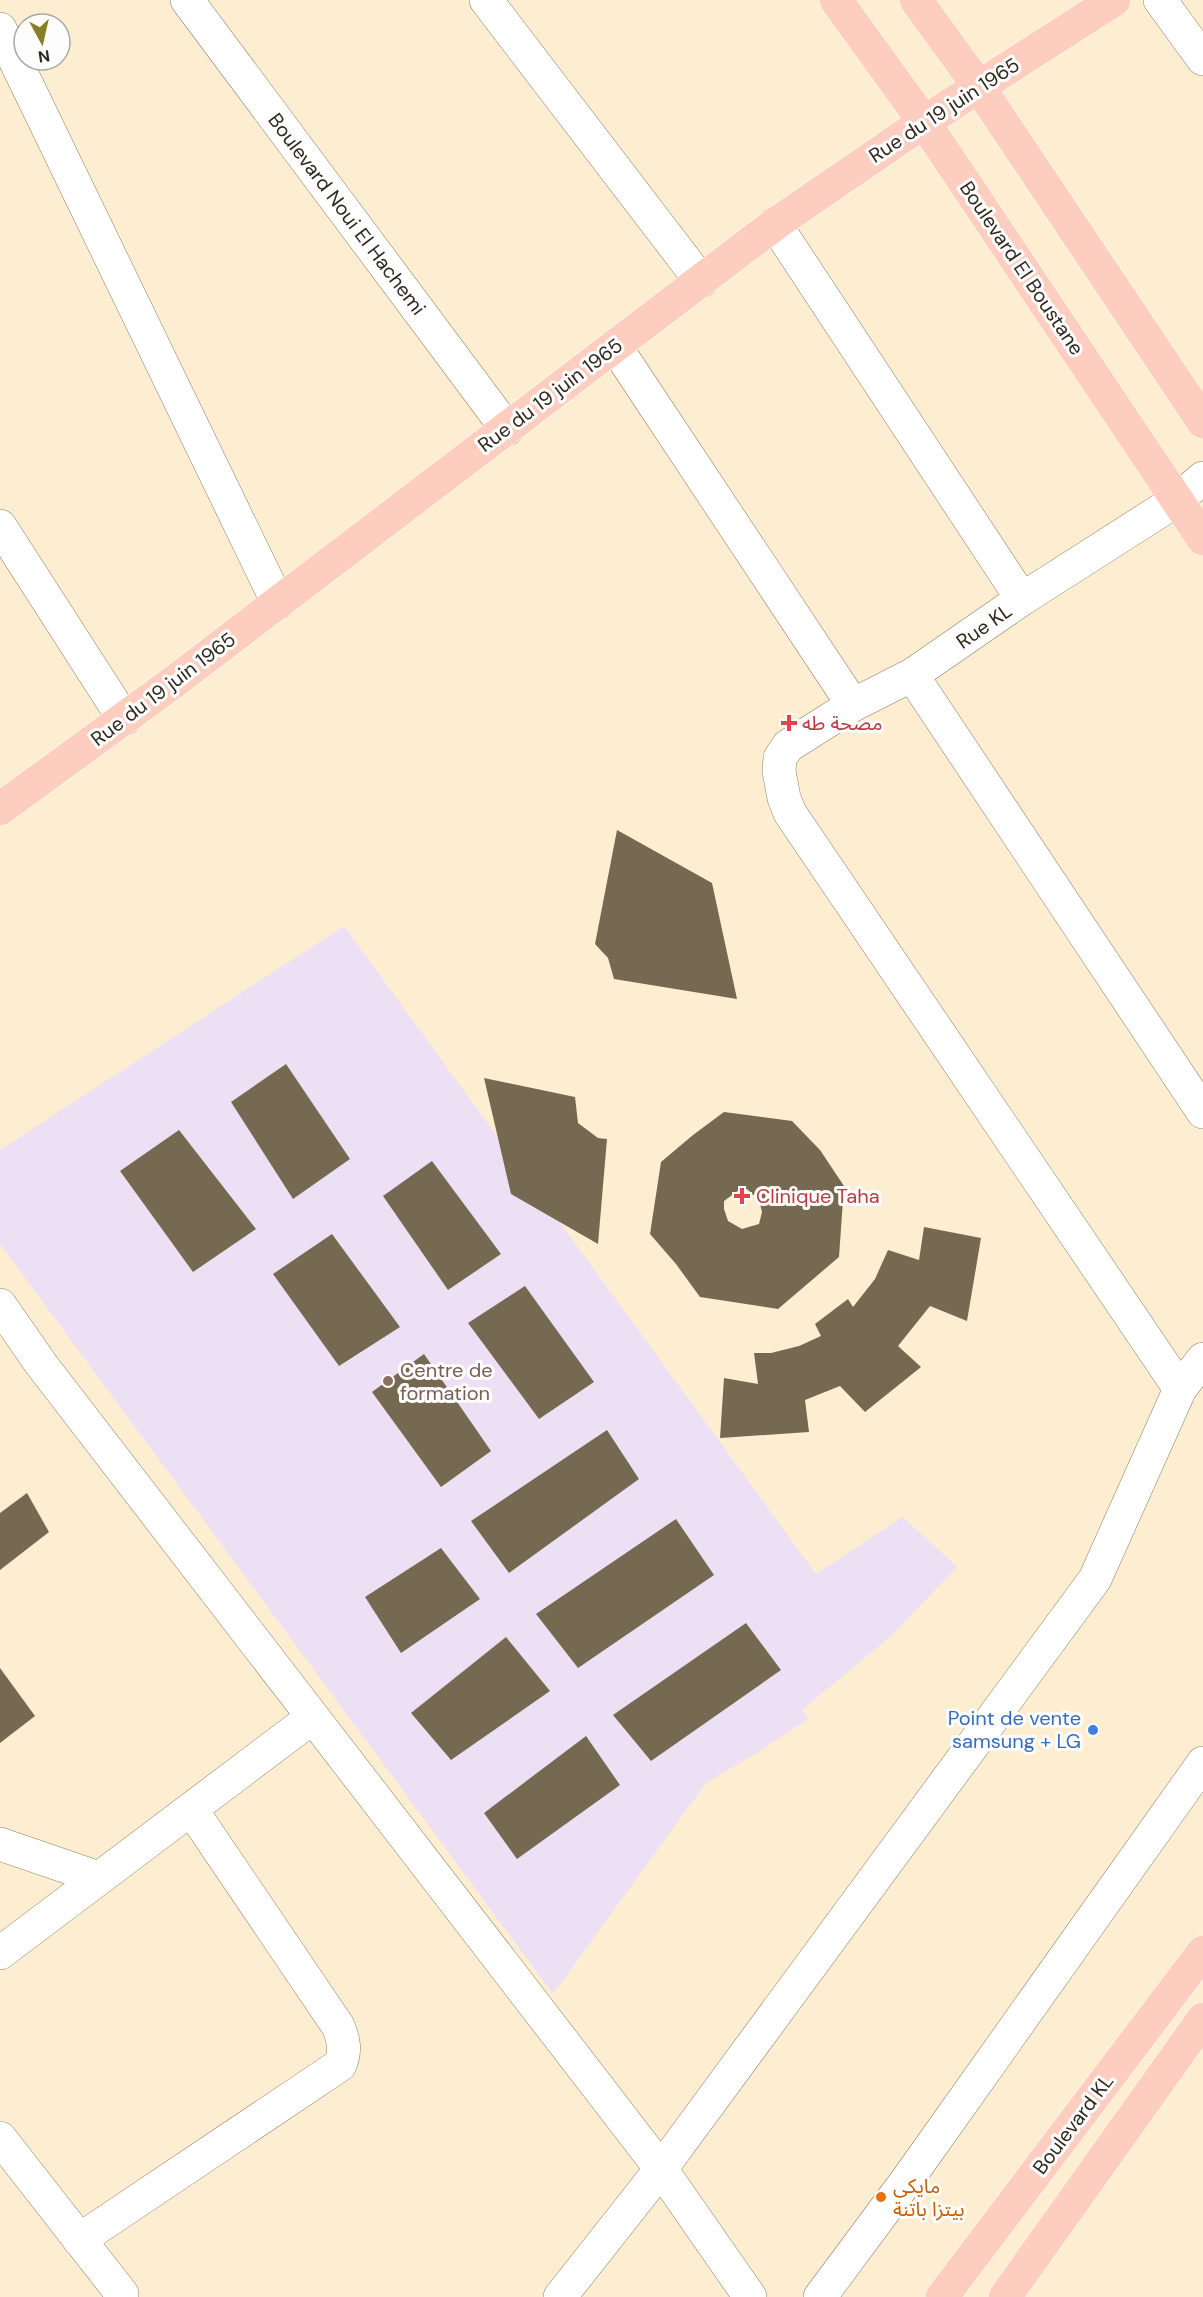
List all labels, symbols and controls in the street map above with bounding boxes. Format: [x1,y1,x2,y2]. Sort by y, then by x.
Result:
north arrow [12,12,72,72]
text: N [37,45,51,68]
street label: Rue du 19 juin 1965 [864,52,1024,168]
street label: Boulevard Noui El Hachemi [262,108,432,320]
street label: Boulevard El Boustane [954,176,1090,360]
street label: Rue du 19 juin 1965 [472,332,628,458]
street label: Rue KL [951,597,1017,655]
street label: Rue du 19 juin 1965 [85,626,241,752]
place label: مصحة طه [802,710,883,736]
marker: مصحة طه [780,714,798,732]
place label: Clinique Taha [756,1183,880,1209]
marker: Clinique Taha [733,1187,751,1205]
place label: Centre de formation [400,1357,493,1406]
marker: Centre de formation [381,1374,395,1388]
place label: Point de vente samsung + LG [948,1705,1081,1754]
marker: Point de vente samsung + LG [1086,1723,1100,1737]
street label: Boulevard KL [1027,2069,1119,2179]
place label: مايكي بيتزا باتنة [893,2173,965,2222]
marker: مايكي بيتزا باتنة [874,2190,888,2204]

